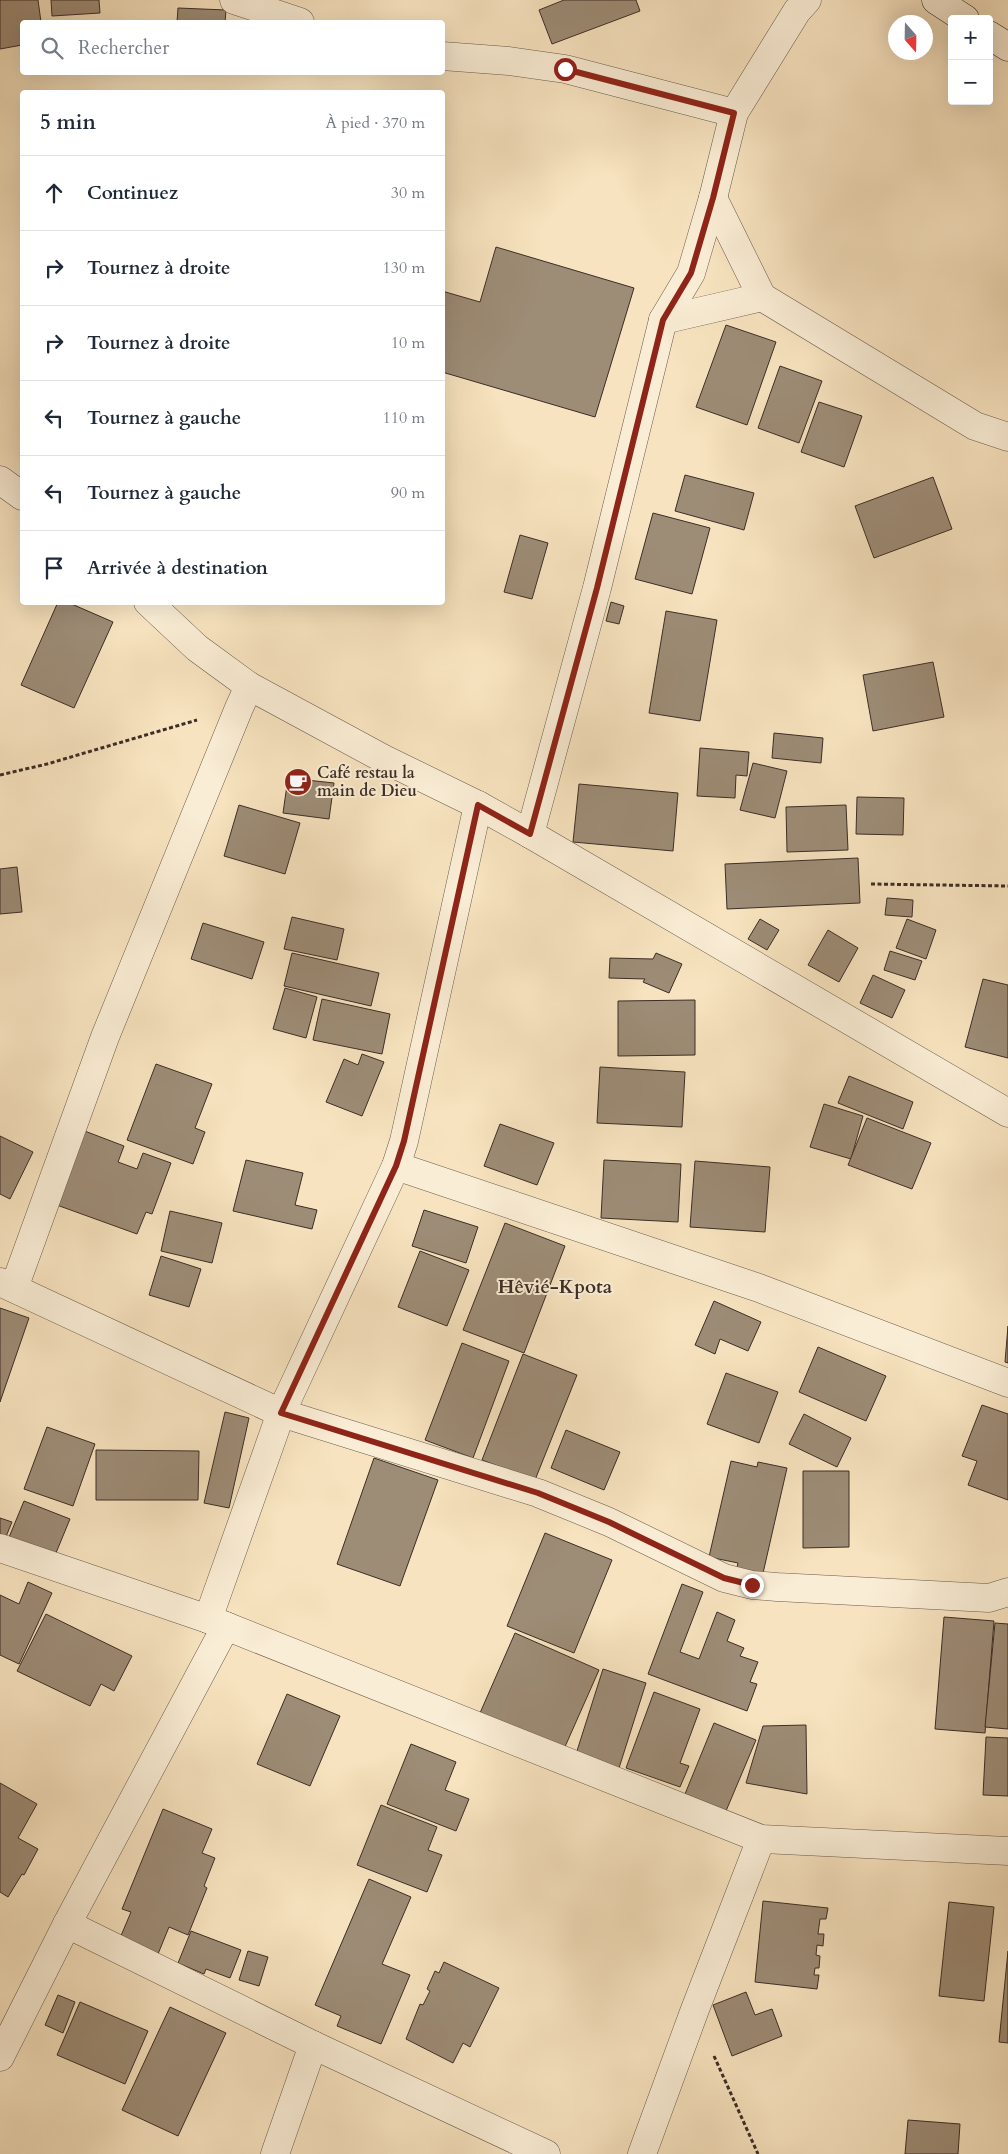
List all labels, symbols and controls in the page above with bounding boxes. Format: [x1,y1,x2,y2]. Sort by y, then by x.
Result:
north arrow [888,15,933,60]
map controls [948,15,993,105]
button: + [948,15,993,60]
search box [20,20,445,75]
icon: search [38,34,66,62]
text: Rechercher [78,35,169,61]
route start [554,58,577,81]
button: − [948,60,993,105]
text: 5 min [40,108,96,137]
text: À pied · 370 m [325,112,425,134]
icon: ahead [40,179,68,207]
text: Continuez [87,180,178,206]
text: 30 m [391,182,425,204]
icon: right [40,254,68,282]
text: Tournez à droite [87,255,230,281]
text: 130 m [383,257,425,279]
icon: right [40,329,68,357]
text: Tournez à droite [87,330,230,356]
text: 10 m [391,332,425,354]
icon: left [40,404,68,432]
text: Tournez à gauche [87,405,241,431]
text: 110 m [383,407,425,429]
icon: left [40,479,68,507]
text: Tournez à gauche [87,480,241,506]
text: 90 m [391,482,425,504]
icon: arrive [40,554,68,582]
text: Arrivée à destination [87,555,268,581]
place label: Café restau la main de Dieu [317,762,417,802]
cafe icon: Café restau la main de Dieu [283,767,313,797]
district label: Hêvié-Kpota [498,1274,613,1300]
route end [741,1574,764,1597]

